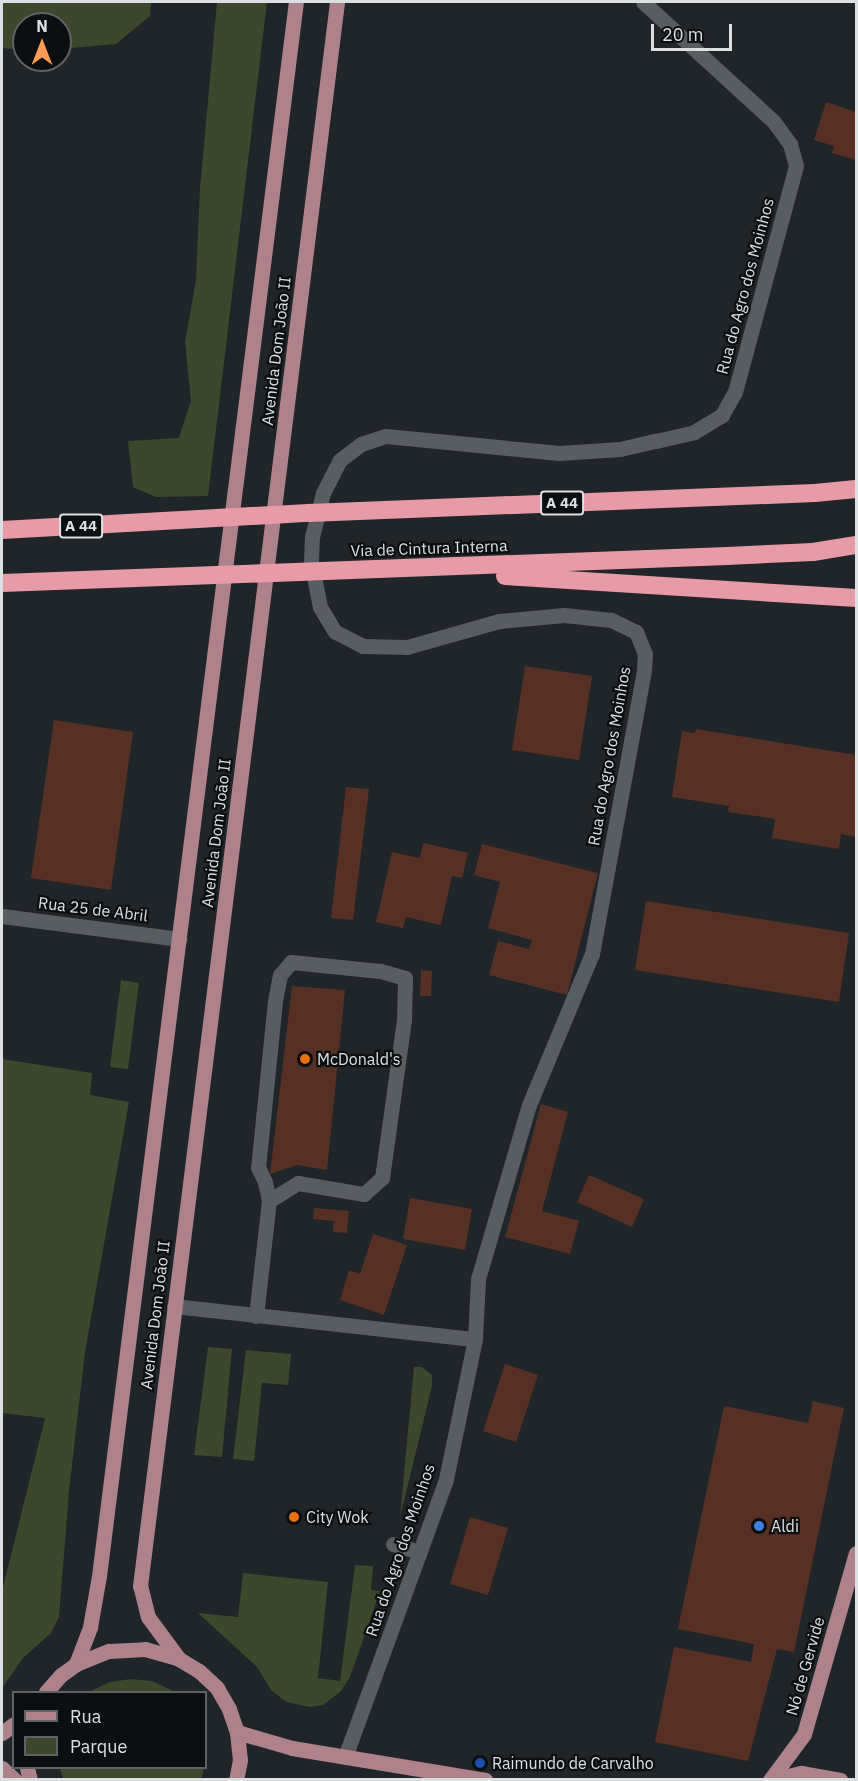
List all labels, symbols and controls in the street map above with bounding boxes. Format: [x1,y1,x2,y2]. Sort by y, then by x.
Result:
north arrow [12,12,72,72]
scale bar [654,12,735,50]
text: N [36,16,48,36]
text: 20 m [662,23,704,46]
street label: Rua do Agro dos Moinhos [712,196,778,376]
street label: Avenida Dom João II [257,275,295,427]
road number: A 44 [540,491,584,515]
road number: A 44 [58,514,104,538]
street label: Via de Cintura Interna [350,536,508,560]
street label: Rua do Agro dos Moinhos [584,665,634,847]
street label: Avenida Dom João II [197,757,235,909]
street label: Rua 25 de Abril [37,893,149,925]
place label: McDonald's [317,1049,401,1069]
marker: McDonald's [298,1052,312,1066]
street label: Avenida Dom João II [136,1239,174,1391]
street label: Rua do Agro dos Moinhos [361,1461,439,1639]
place label: City Wok [306,1507,369,1527]
marker: City Wok [287,1510,301,1524]
place label: Aldi [771,1516,799,1536]
marker: Aldi [752,1519,766,1533]
street label: Nó de Gervide [782,1614,828,1718]
legend [12,1691,207,1769]
text: Rua [70,1705,101,1728]
text: Parque [70,1735,127,1758]
place label: Raimundo de Carvalho [492,1753,654,1773]
marker: Raimundo de Carvalho [473,1756,487,1770]

